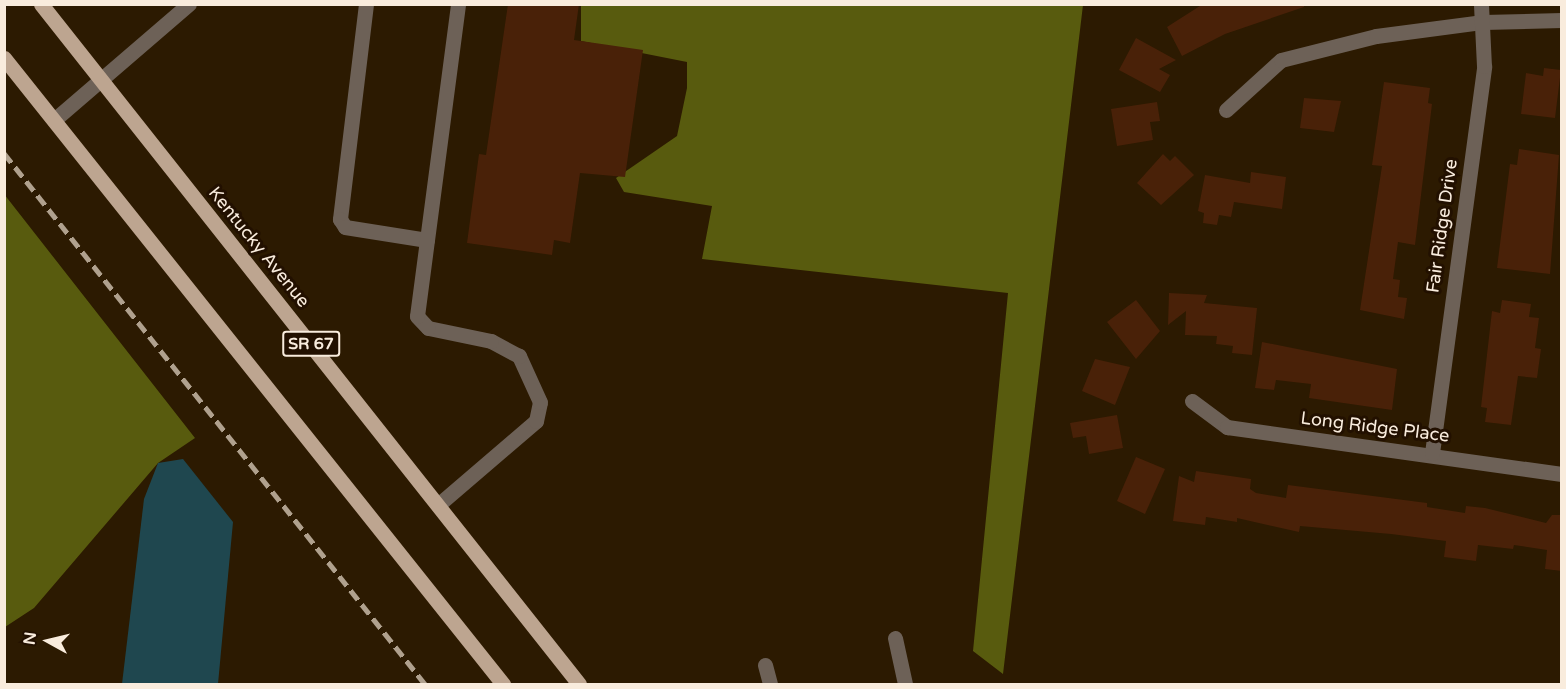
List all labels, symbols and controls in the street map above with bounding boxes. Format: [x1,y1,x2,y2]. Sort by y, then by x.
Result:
street label: Fair Ridge Drive [1422,158,1462,294]
street label: Kentucky Avenue [204,182,314,312]
road number: SR 67 [281,331,341,357]
street label: Long Ridge Place [1299,407,1451,447]
north arrow [18,611,78,671]
text: N [19,631,41,646]

